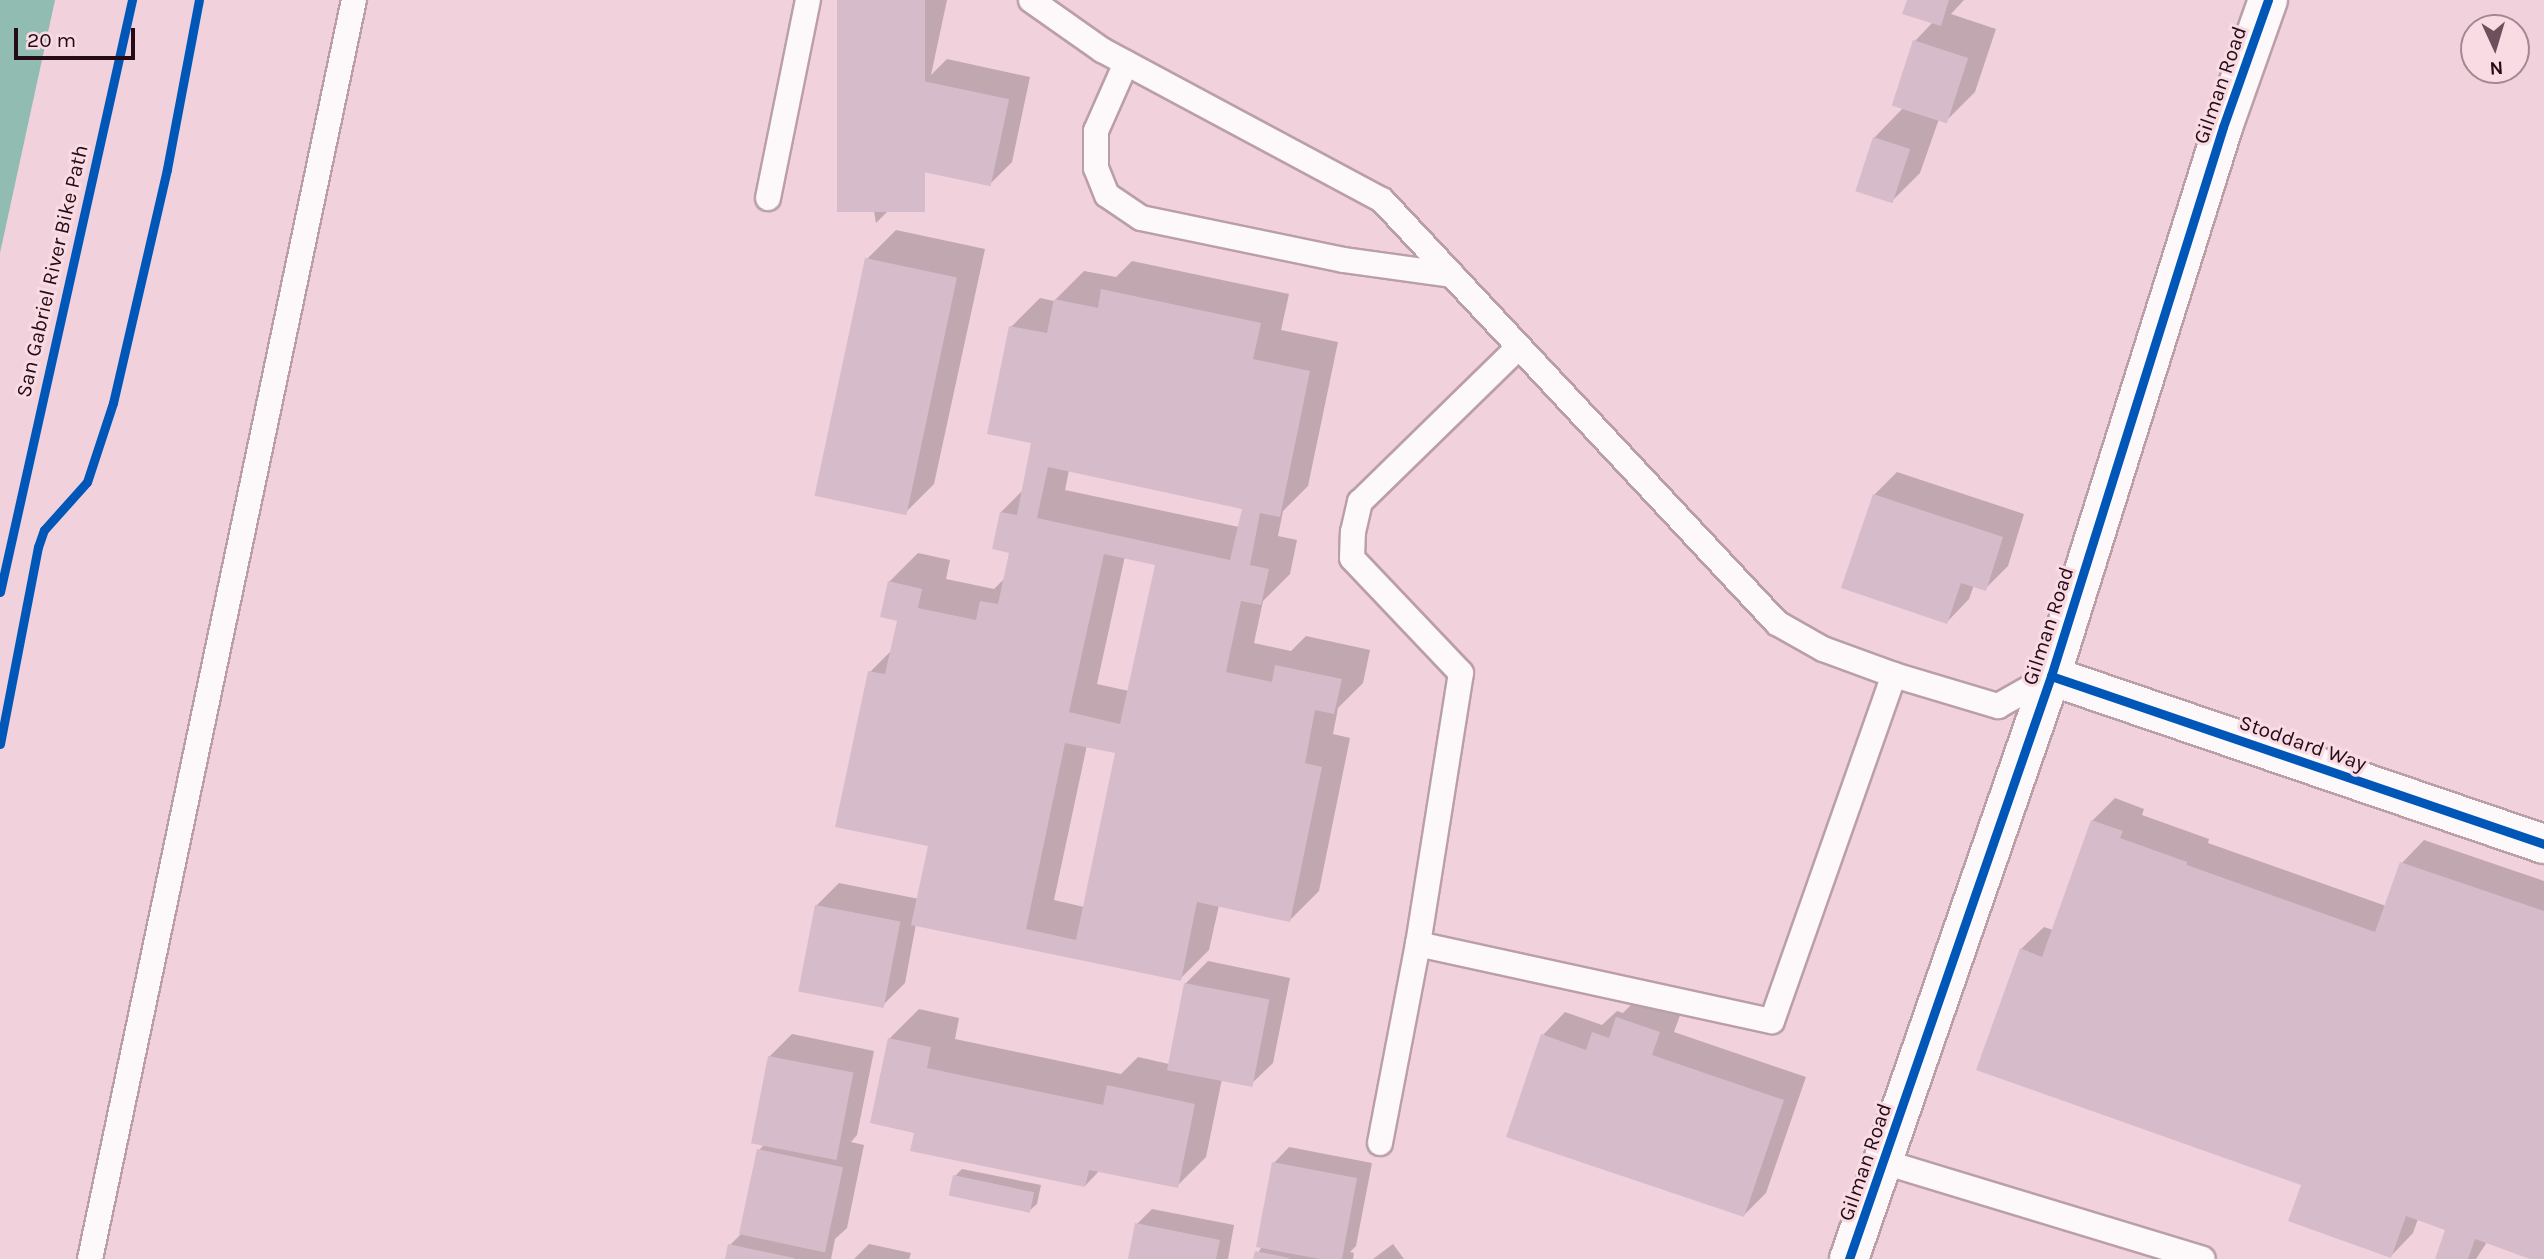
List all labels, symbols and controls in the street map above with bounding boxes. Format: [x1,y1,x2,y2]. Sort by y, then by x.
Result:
scale bar [18,14,138,58]
north arrow [2460,14,2530,84]
street label: Gilman Road [2188,23,2252,147]
text: 20 m [27,28,76,52]
text: N [2489,57,2504,79]
street label: San Gabriel River Bike Path [11,142,93,400]
street label: Gilman Road [2017,564,2079,688]
street label: Stoddard Way [2236,709,2370,777]
street label: Gilman Road [1833,1100,1897,1224]

